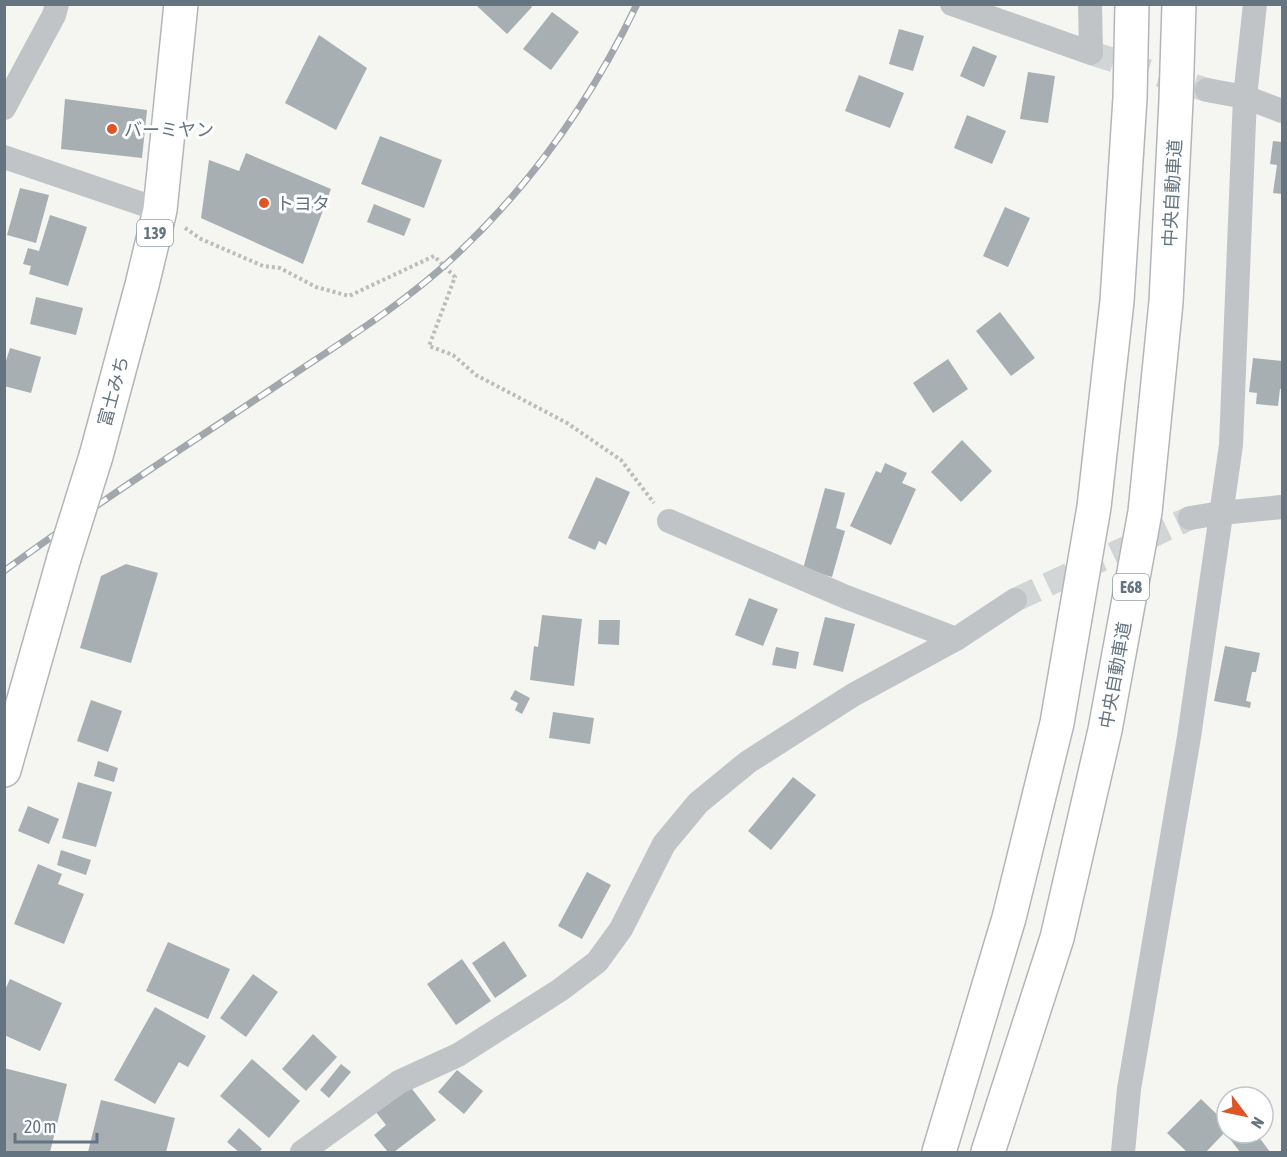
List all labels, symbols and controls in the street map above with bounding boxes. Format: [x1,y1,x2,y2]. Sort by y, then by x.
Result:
place label: バーミヤン [124,119,214,140]
marker: バーミヤン [105,122,119,136]
street label: 中央自動車道 [1159,139,1185,247]
place label: トヨタ [276,193,330,214]
marker: トヨタ [257,196,271,210]
road number: 139 [137,220,173,246]
street label: 富士みち [94,354,132,428]
road number: E68 [1113,574,1149,600]
street label: 中央自動車道 [1095,620,1135,730]
north arrow [1215,1085,1275,1145]
scale bar [15,1106,98,1144]
text: N [1248,1114,1268,1132]
text: 20 m [24,1116,56,1137]

